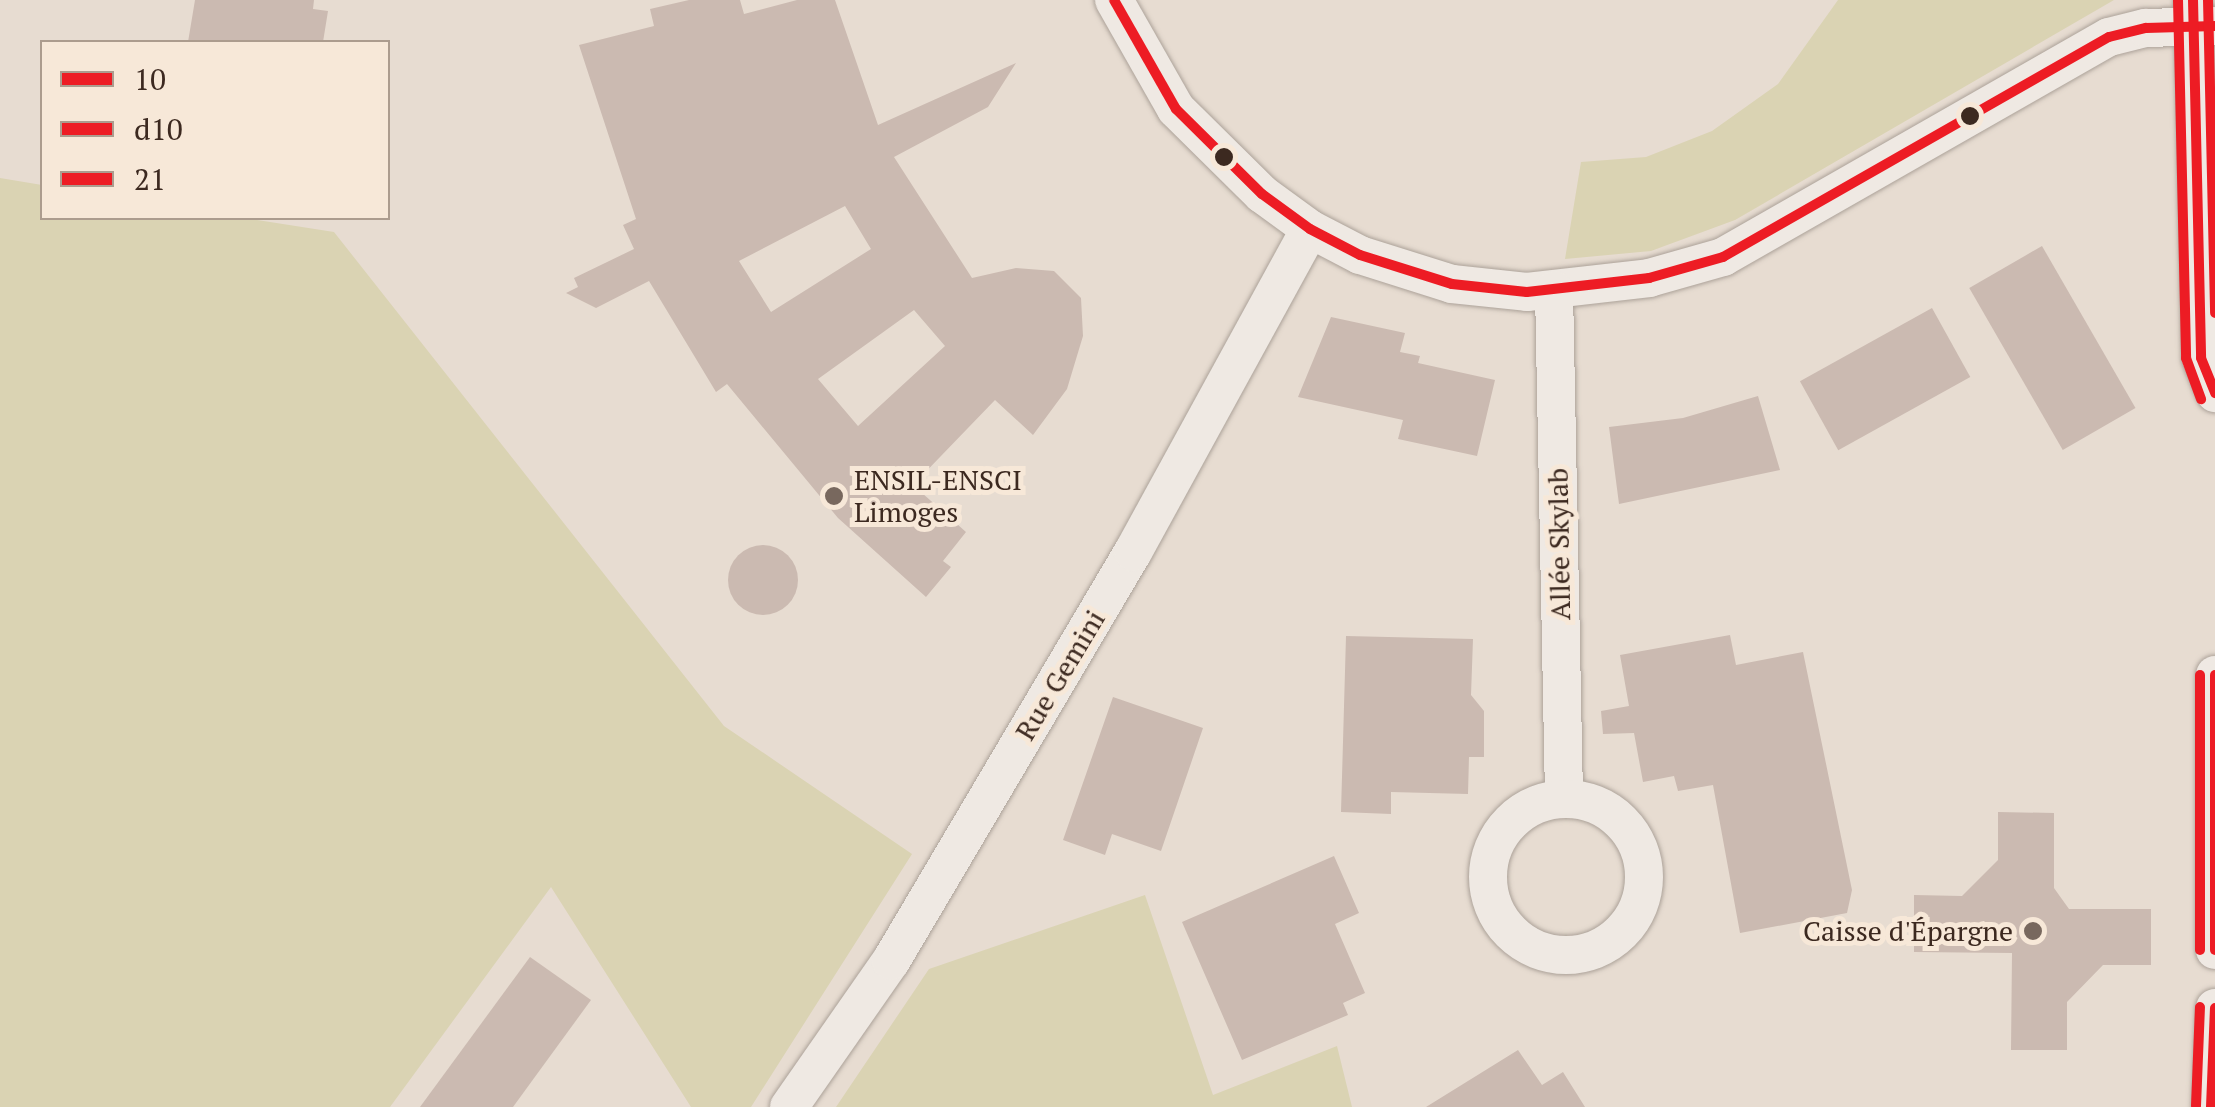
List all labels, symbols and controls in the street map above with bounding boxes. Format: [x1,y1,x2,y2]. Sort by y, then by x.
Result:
legend [40,40,390,220]
text: 10 [134,59,166,99]
unlabelled marker [1960,106,1980,126]
text: d10 [134,109,183,149]
unlabelled marker [1214,147,1234,167]
text: 21 [134,159,166,199]
place label: ENSIL-ENSCI Limoges [854,463,1022,529]
street label: Allée Skylab [1541,468,1577,620]
marker: ENSIL-ENSCI Limoges [823,485,845,507]
street label: Rue Gemini [1008,604,1112,746]
place label: Caisse d'Épargne [1803,914,2013,948]
marker: Caisse d'Épargne [2022,920,2044,942]

